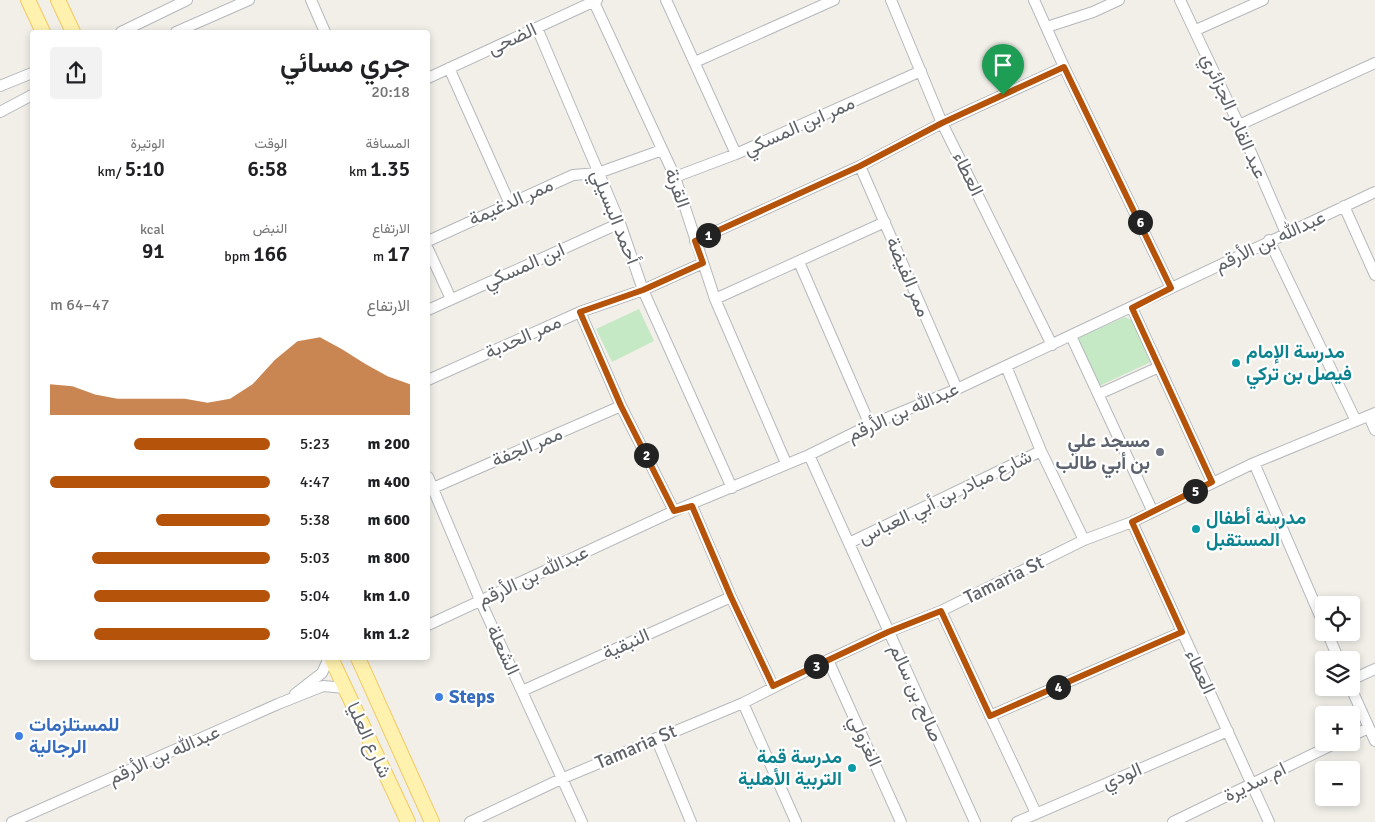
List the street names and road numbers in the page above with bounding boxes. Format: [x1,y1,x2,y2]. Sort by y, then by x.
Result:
street label: الضحى [484,17,540,61]
street label: عبد القادر الجزائري [1193,50,1272,184]
street label: ممر ابن المسكي [740,91,860,164]
street label: العطاء [947,148,989,200]
street label: القرنة [659,165,695,211]
street label: أحمد البسيلي [582,166,645,269]
street label: ممر الدغيمة [465,173,557,231]
street label: عبدالله بن الأرقم [1211,205,1329,277]
street label: ممر الفيضة [880,233,936,321]
street label: ابن المسكي [479,237,570,297]
street label: ممر الحدبة [481,310,565,364]
street label: عبدالله بن الأرقم [844,377,962,447]
street label: ممر الجفة [488,421,566,473]
street label: شارع مبادر بن أبي العباس [854,444,1037,552]
street label: عبدالله بن الأرقم [474,540,592,612]
street label: Tamaria St [960,550,1048,610]
street label: الشعلة [481,621,525,679]
street label: النبقية [599,623,653,665]
street label: صالح بن سالم [883,640,948,746]
street label: العطاء [1179,646,1221,698]
street label: شارع العليا [341,698,397,782]
street label: الغزولي [840,711,887,772]
street label: Tamaria St [592,719,681,775]
street label: عبدالله بن الأرقم [105,720,223,790]
street label: الودي [1099,757,1147,798]
street label: ام سديرة [1220,757,1290,807]

